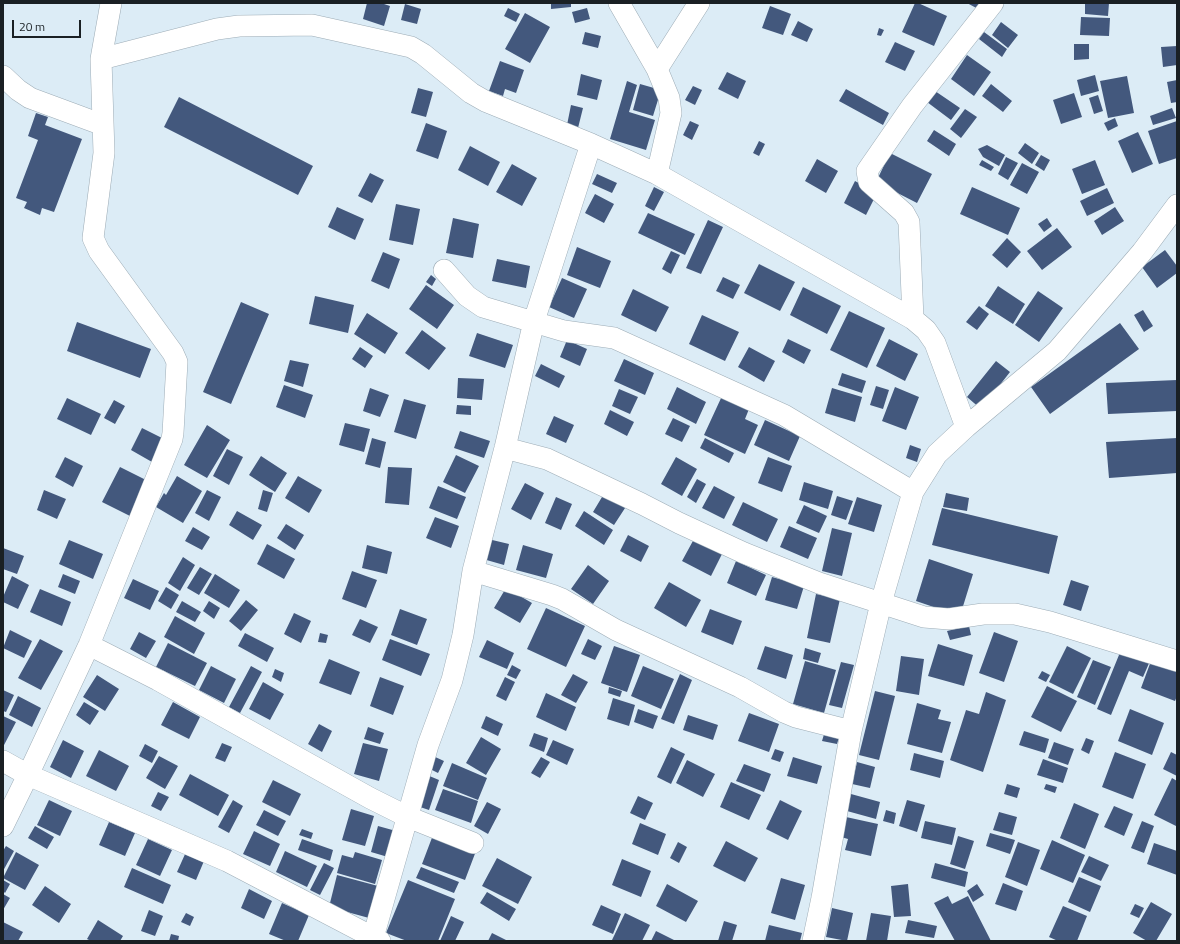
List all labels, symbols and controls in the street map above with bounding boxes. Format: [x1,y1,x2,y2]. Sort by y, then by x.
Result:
scale bar [14,12,83,38]
text: 20 m [19,17,45,36]

